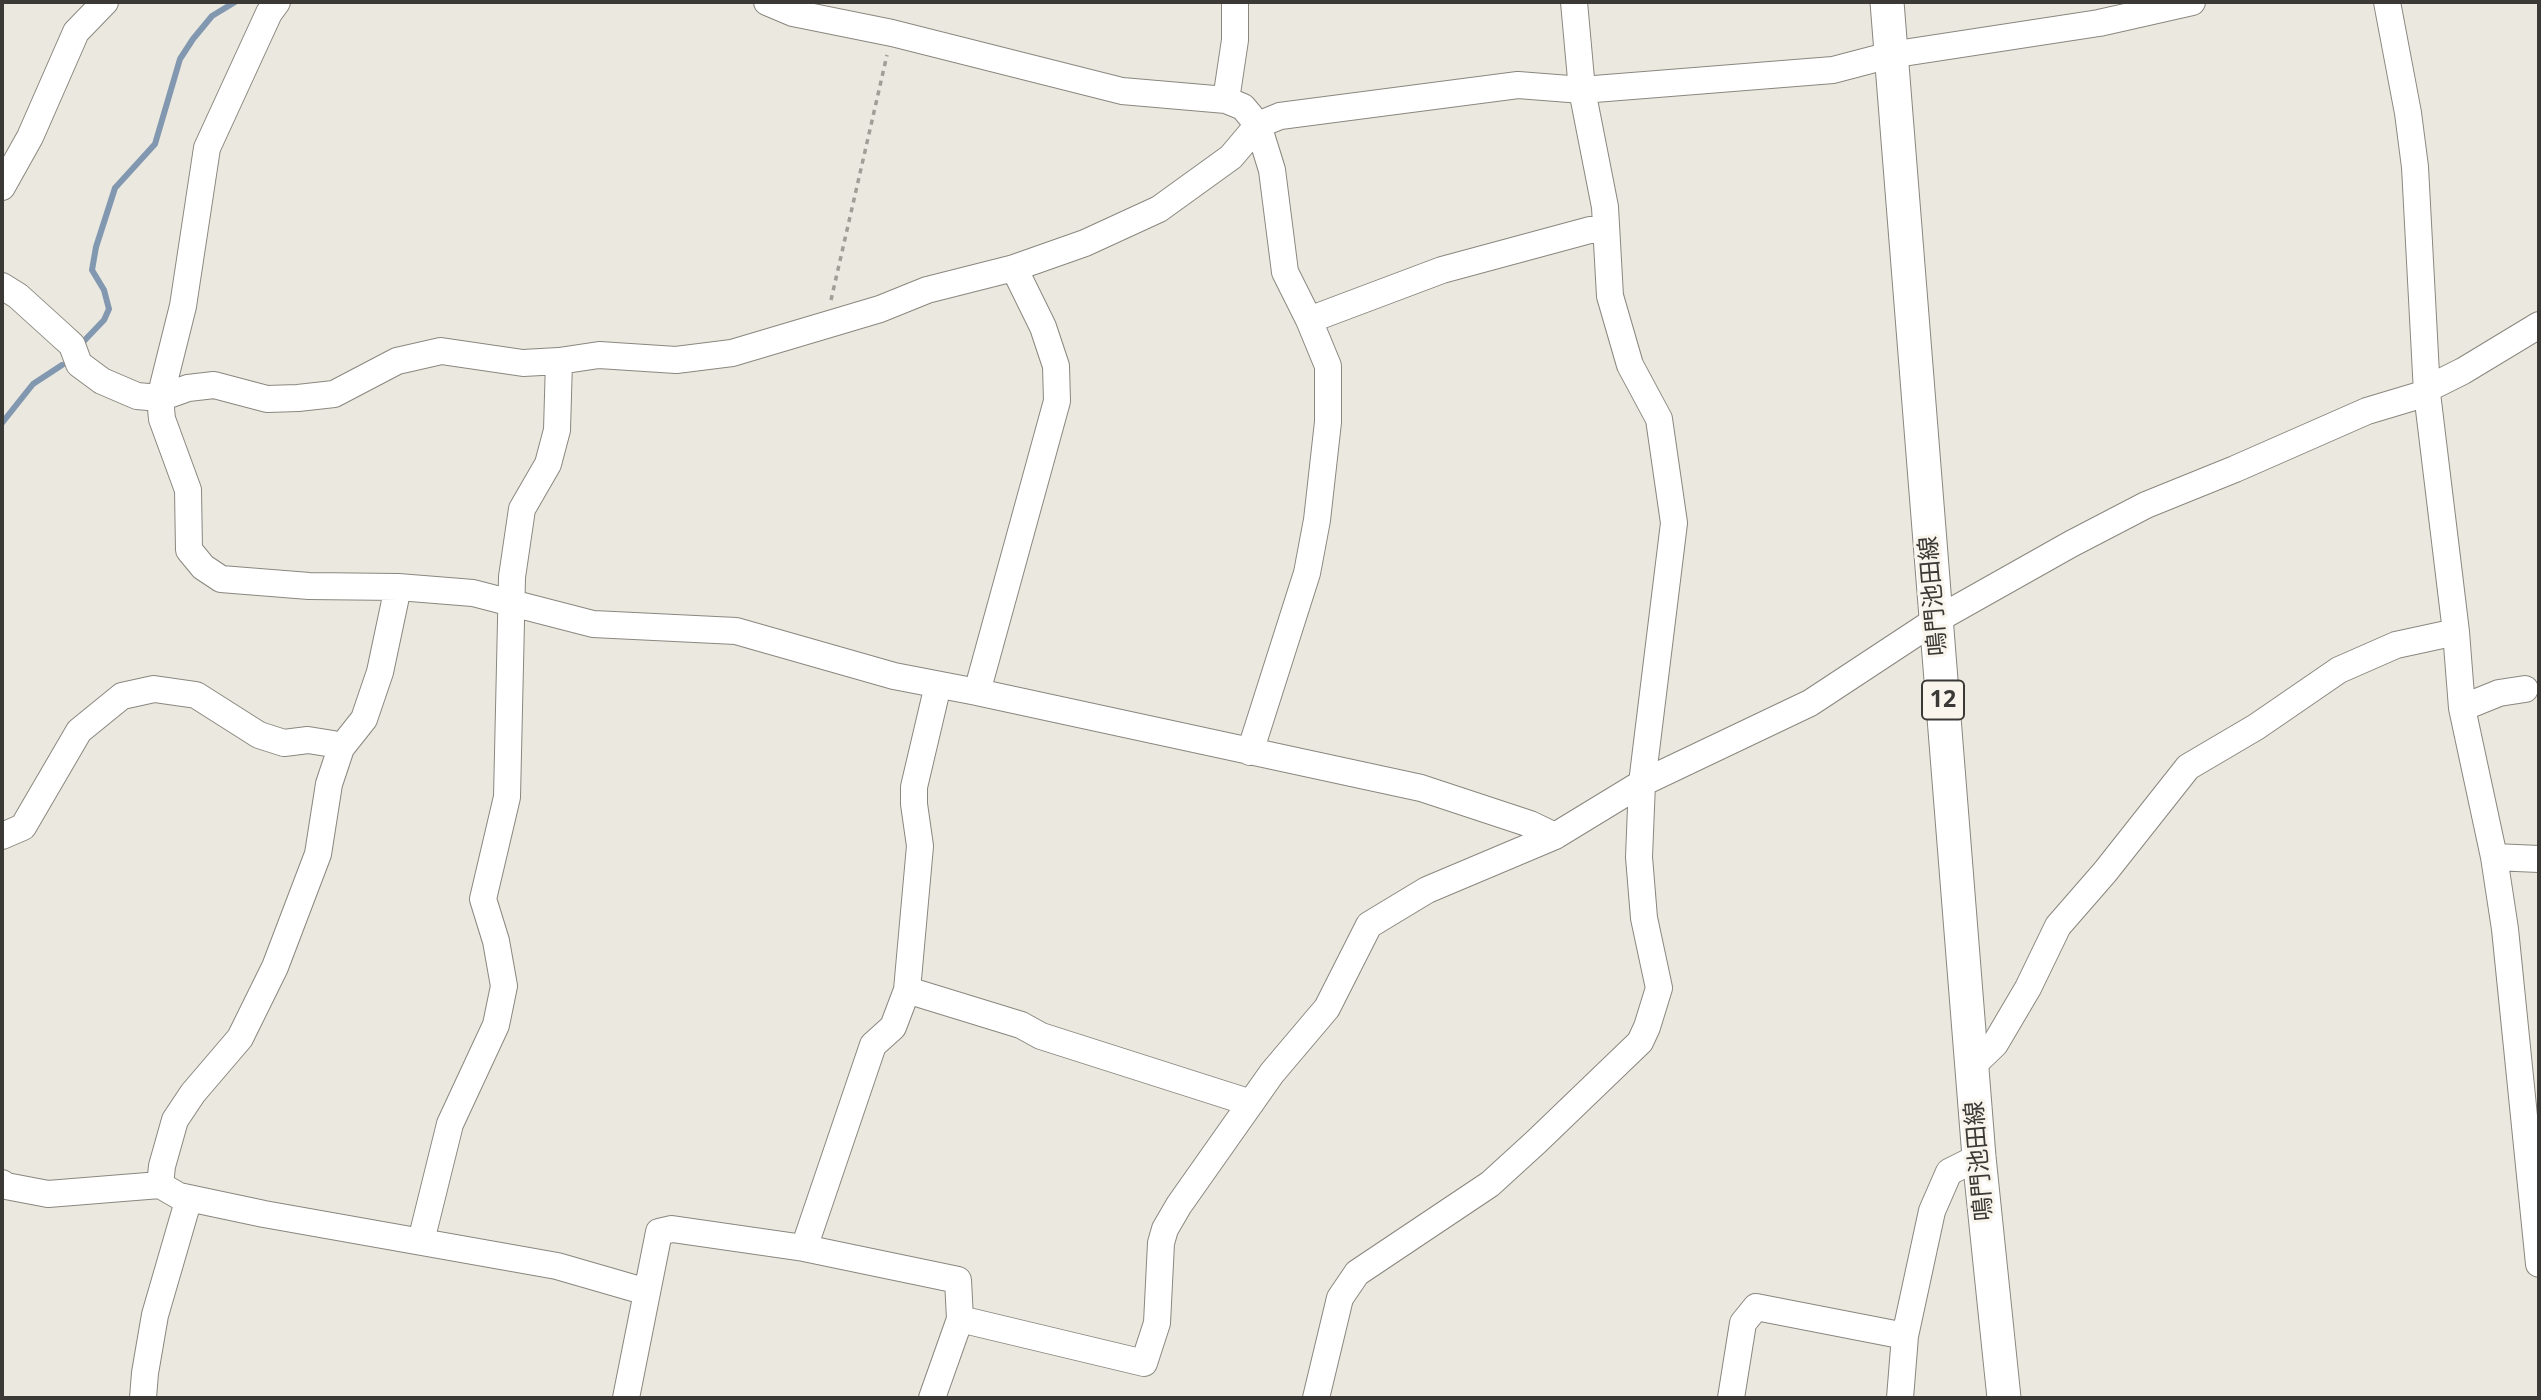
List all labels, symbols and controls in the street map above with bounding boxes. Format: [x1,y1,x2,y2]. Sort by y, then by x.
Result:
street label: 鳴門池田線 [1914,535,1954,657]
road number: 12 [1922,680,1964,720]
street label: 鳴門池田線 [1960,1100,2000,1222]

